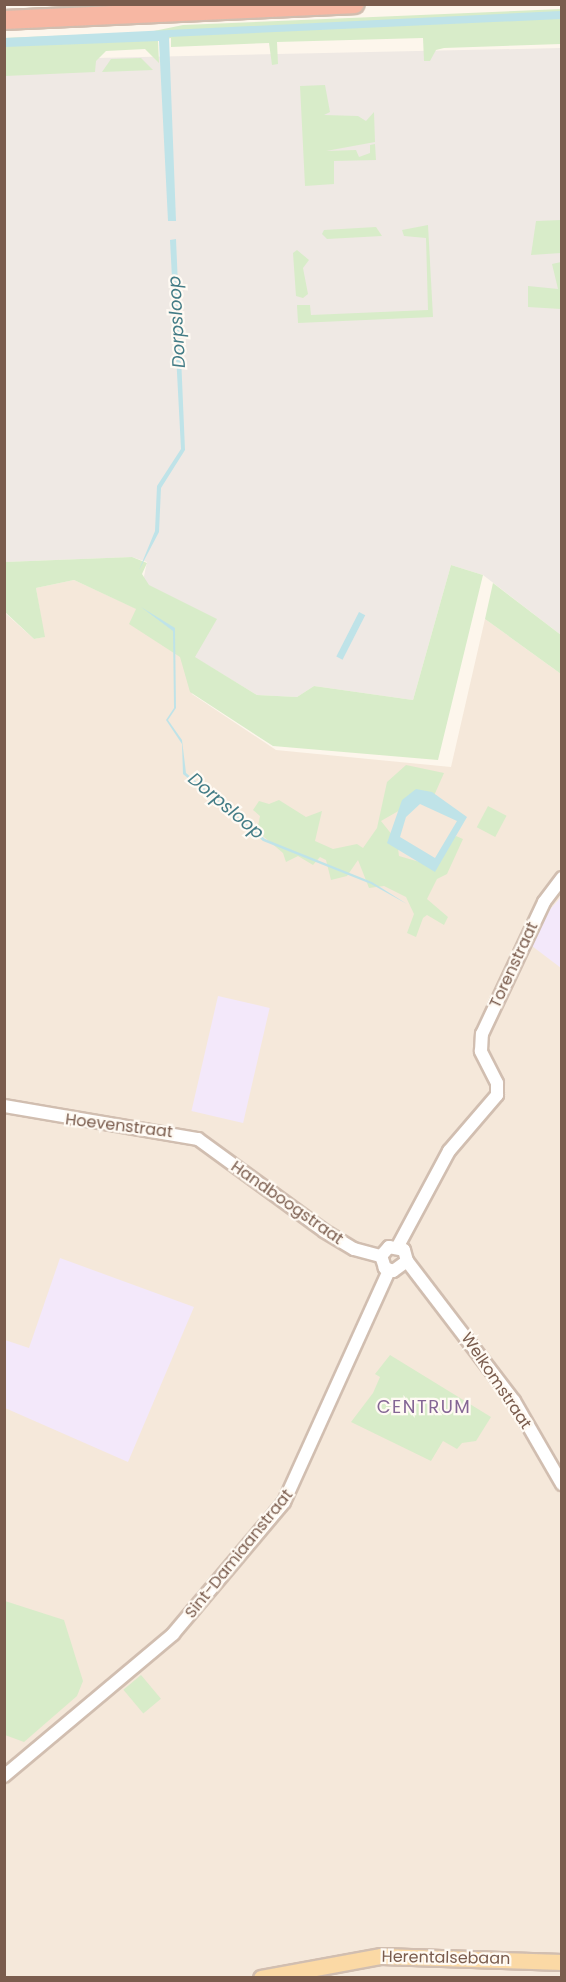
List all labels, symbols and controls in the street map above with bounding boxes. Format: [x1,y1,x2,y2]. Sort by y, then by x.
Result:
water label: Dorpsloop [164,275,190,369]
water label: Dorpsloop [184,768,268,844]
street label: Torenstraat [486,919,542,1011]
street label: Hoevenstraat [64,1110,174,1142]
street label: Handboogstraat [227,1157,347,1249]
street label: Welkomstraat [457,1329,535,1433]
district label: CENTRUM [377,1396,471,1418]
street label: Sint-Damiaanstraat [181,1486,297,1622]
street label: Herentalsebaan [382,1947,510,1969]

